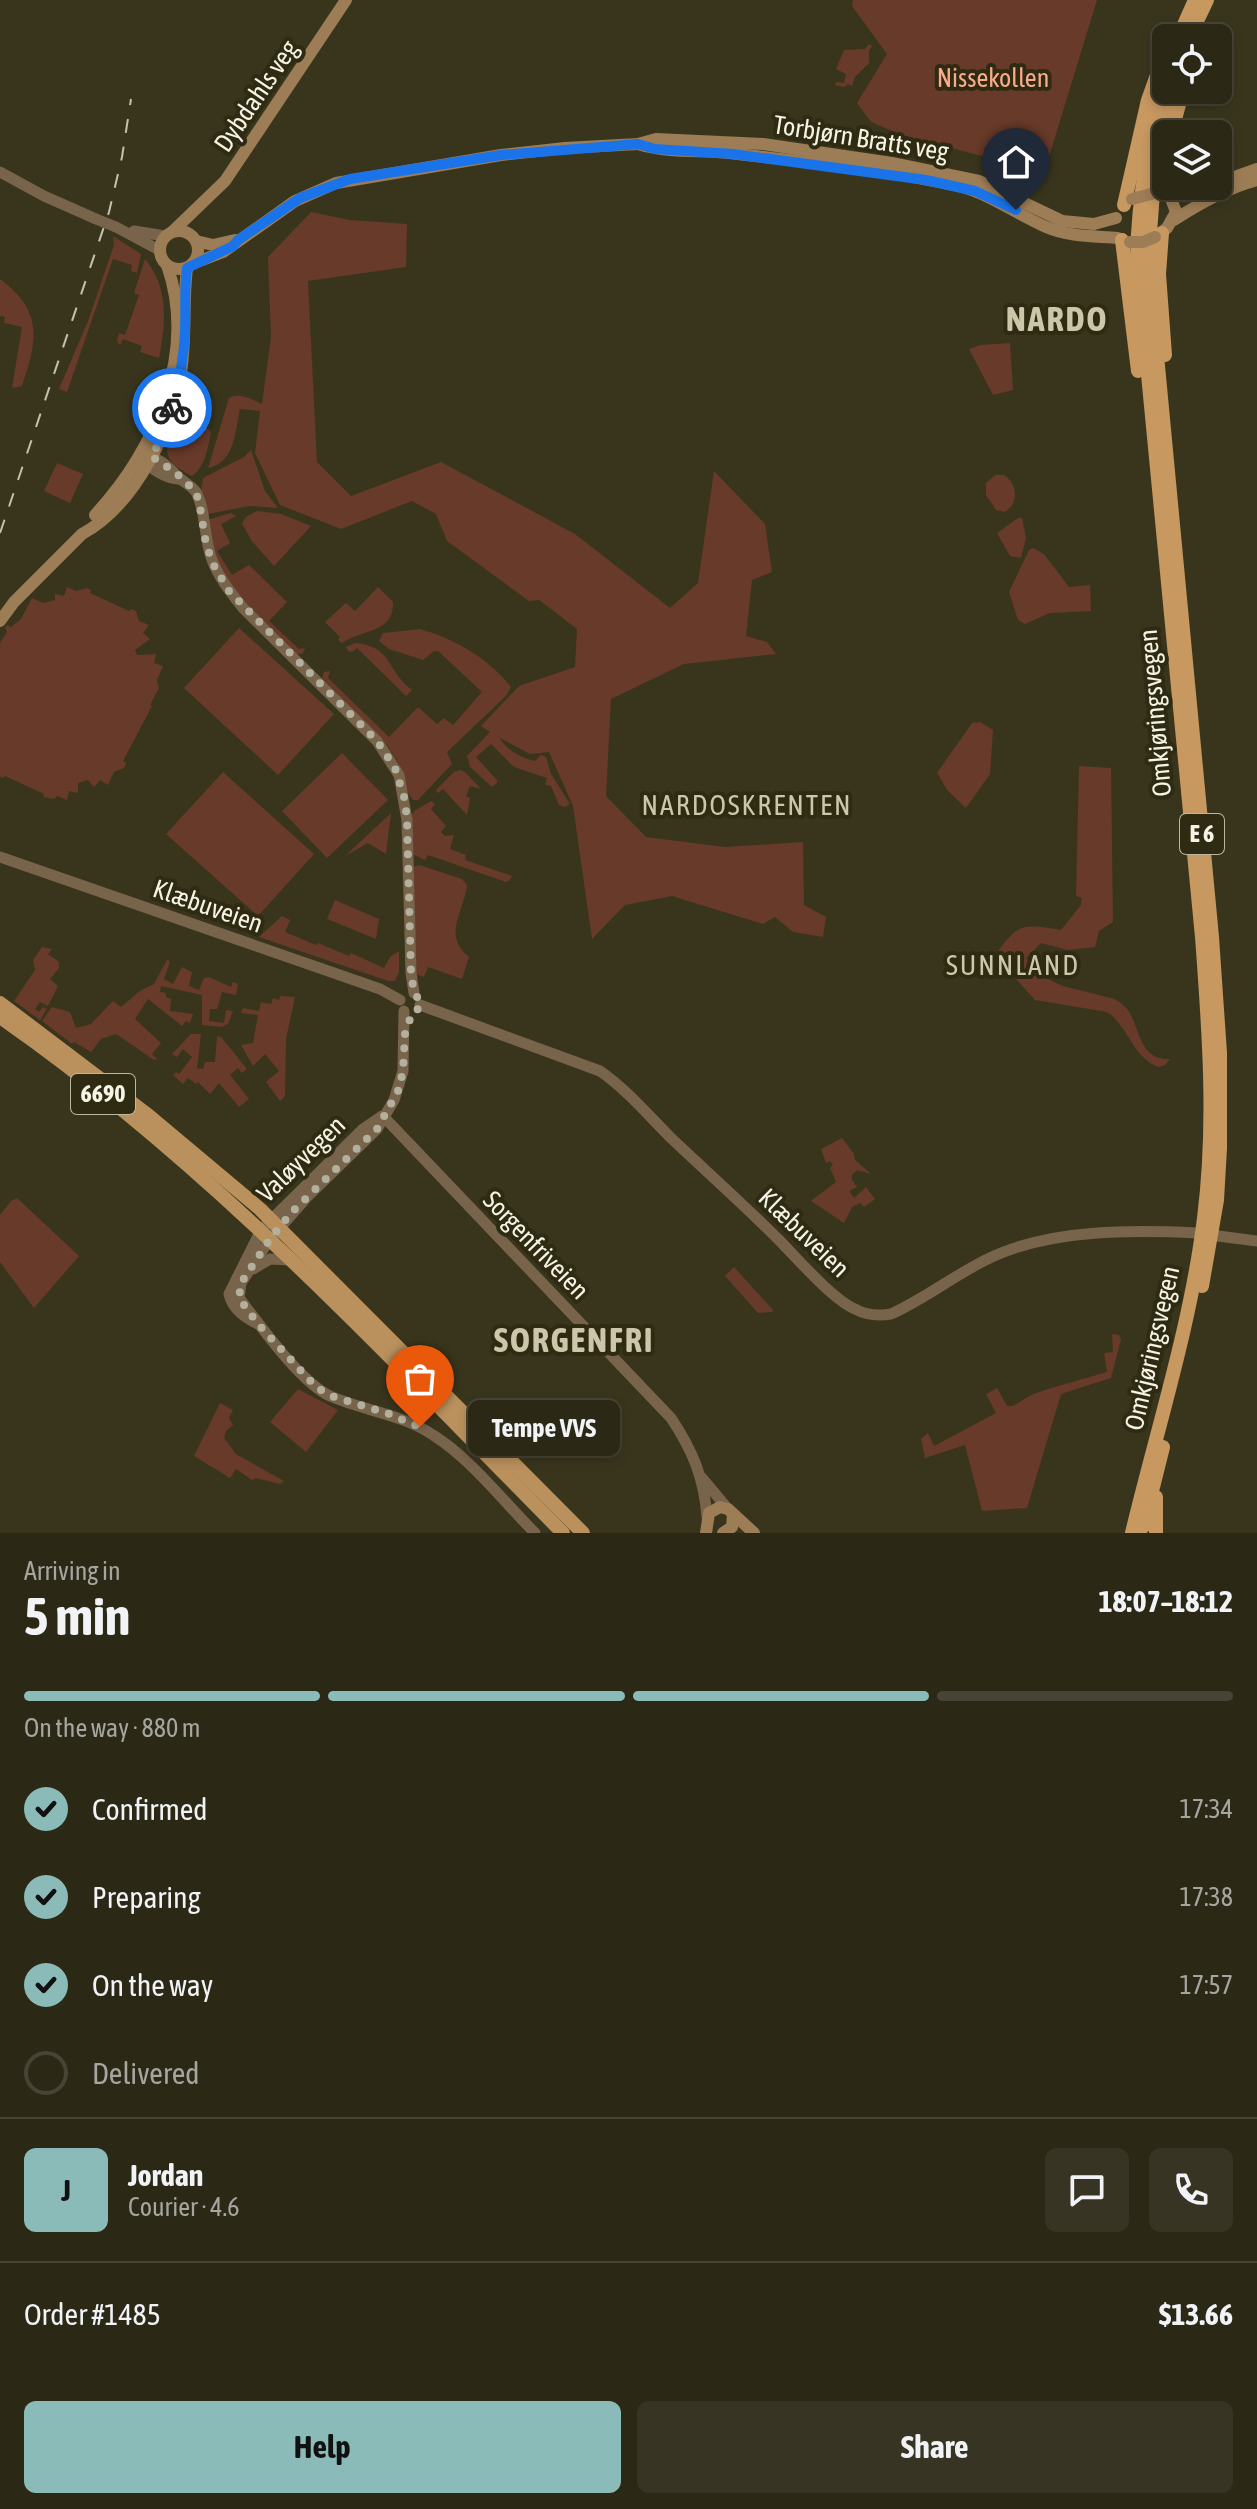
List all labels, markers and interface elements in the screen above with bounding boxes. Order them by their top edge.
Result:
map controls [1152,24,1232,200]
button: locate [1152,24,1232,104]
street label: Dybdahls veg [208,34,305,157]
park label: Nissekollen [937,63,1049,93]
street label: Torbjørn Bratts veg [771,109,951,167]
button: layers [1152,120,1232,200]
pin [982,128,1050,210]
icon: home [994,140,1038,184]
district label: NARDO [1006,299,1108,338]
courier [132,368,212,448]
icon: bike [150,386,194,430]
street label: Omkjøringsvegen [1133,628,1177,798]
district label: NARDOSKRENTEN [642,789,852,821]
road number: E 6 [1180,814,1224,854]
street label: Klæbuveien [149,873,267,939]
district label: SUNNLAND [946,949,1080,981]
road number: 6690 [71,1074,135,1114]
street label: Valøyvegen [251,1110,351,1208]
street label: Klæbuveien [753,1183,855,1283]
street label: Sorgenfriveien [477,1185,595,1305]
street label: Omkjøringsvegen [1119,1263,1185,1433]
district label: SORGENFRI [494,1320,654,1359]
pin [386,1345,454,1427]
icon: bag [398,1357,442,1401]
callout: Tempe VVS [468,1399,620,1455]
text: Tempe VVS [492,1413,596,1443]
text: Arriving in [24,1556,121,1586]
text: 18:07–18:12 [1098,1584,1233,1618]
text: 5 min [24,1586,130,1646]
text: On the way · 880 m [24,1713,201,1743]
icon: check [24,1787,68,1831]
text: Confirmed [92,1792,207,1826]
text: 17:34 [1179,1794,1233,1824]
icon: check [24,1875,68,1919]
text: Preparing [92,1880,201,1914]
text: 17:38 [1179,1882,1233,1912]
icon: check [24,1963,68,2007]
text: On the way [92,1968,213,2002]
text: 17:57 [1179,1970,1233,2000]
text: Delivered [92,2056,200,2090]
button: chat [1045,2148,1129,2232]
button: phone [1149,2148,1233,2232]
text: Jordan [128,2158,203,2192]
text: J [61,2173,71,2207]
text: Courier · 4.6 [128,2192,239,2222]
text: Order #1485 [24,2297,161,2331]
text: $13.66 [1159,2297,1233,2331]
button: Help [24,2401,621,2493]
button: Share [637,2401,1233,2493]

